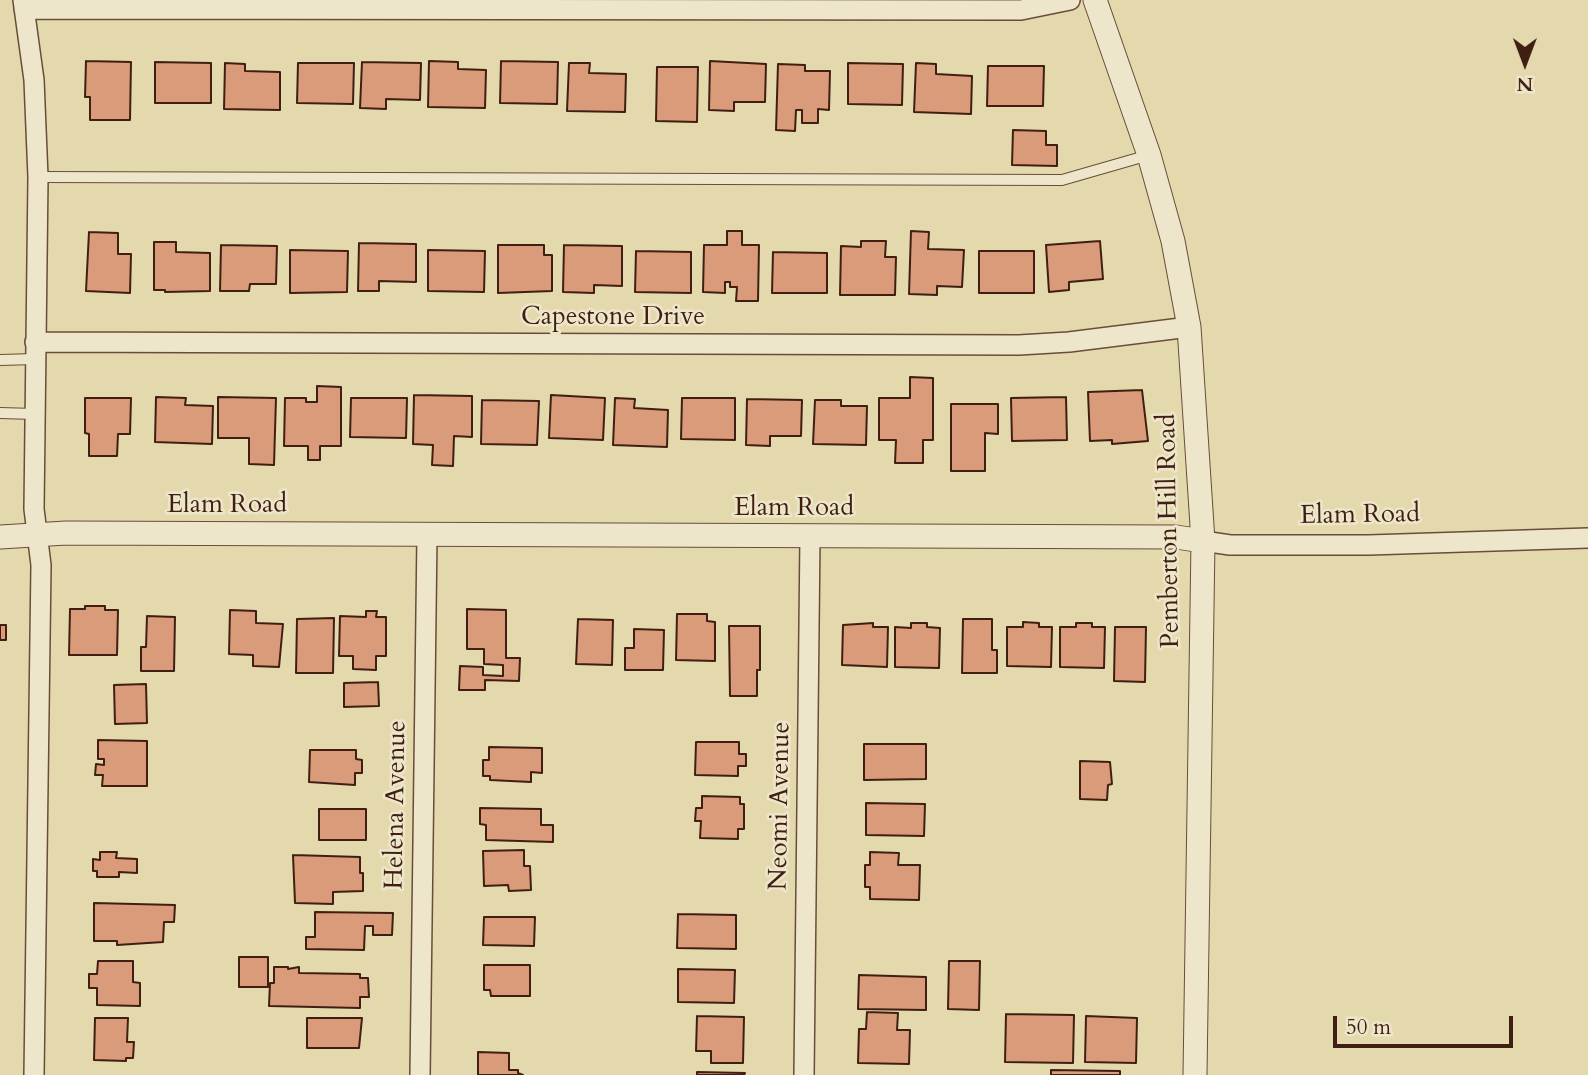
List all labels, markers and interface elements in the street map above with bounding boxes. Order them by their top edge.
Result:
north arrow [1490,28,1560,98]
text: N [1517,71,1533,97]
street label: Capestone Drive [521,302,705,334]
street label: Pemberton Hill Road [1152,413,1188,649]
street label: Elam Road [167,490,287,522]
street label: Elam Road [734,493,854,525]
street label: Elam Road [1300,499,1420,533]
street label: Helena Avenue [380,720,414,890]
street label: Neomi Avenue [764,721,798,891]
scale bar [1336,1002,1516,1046]
text: 50 m [1346,1013,1391,1042]

